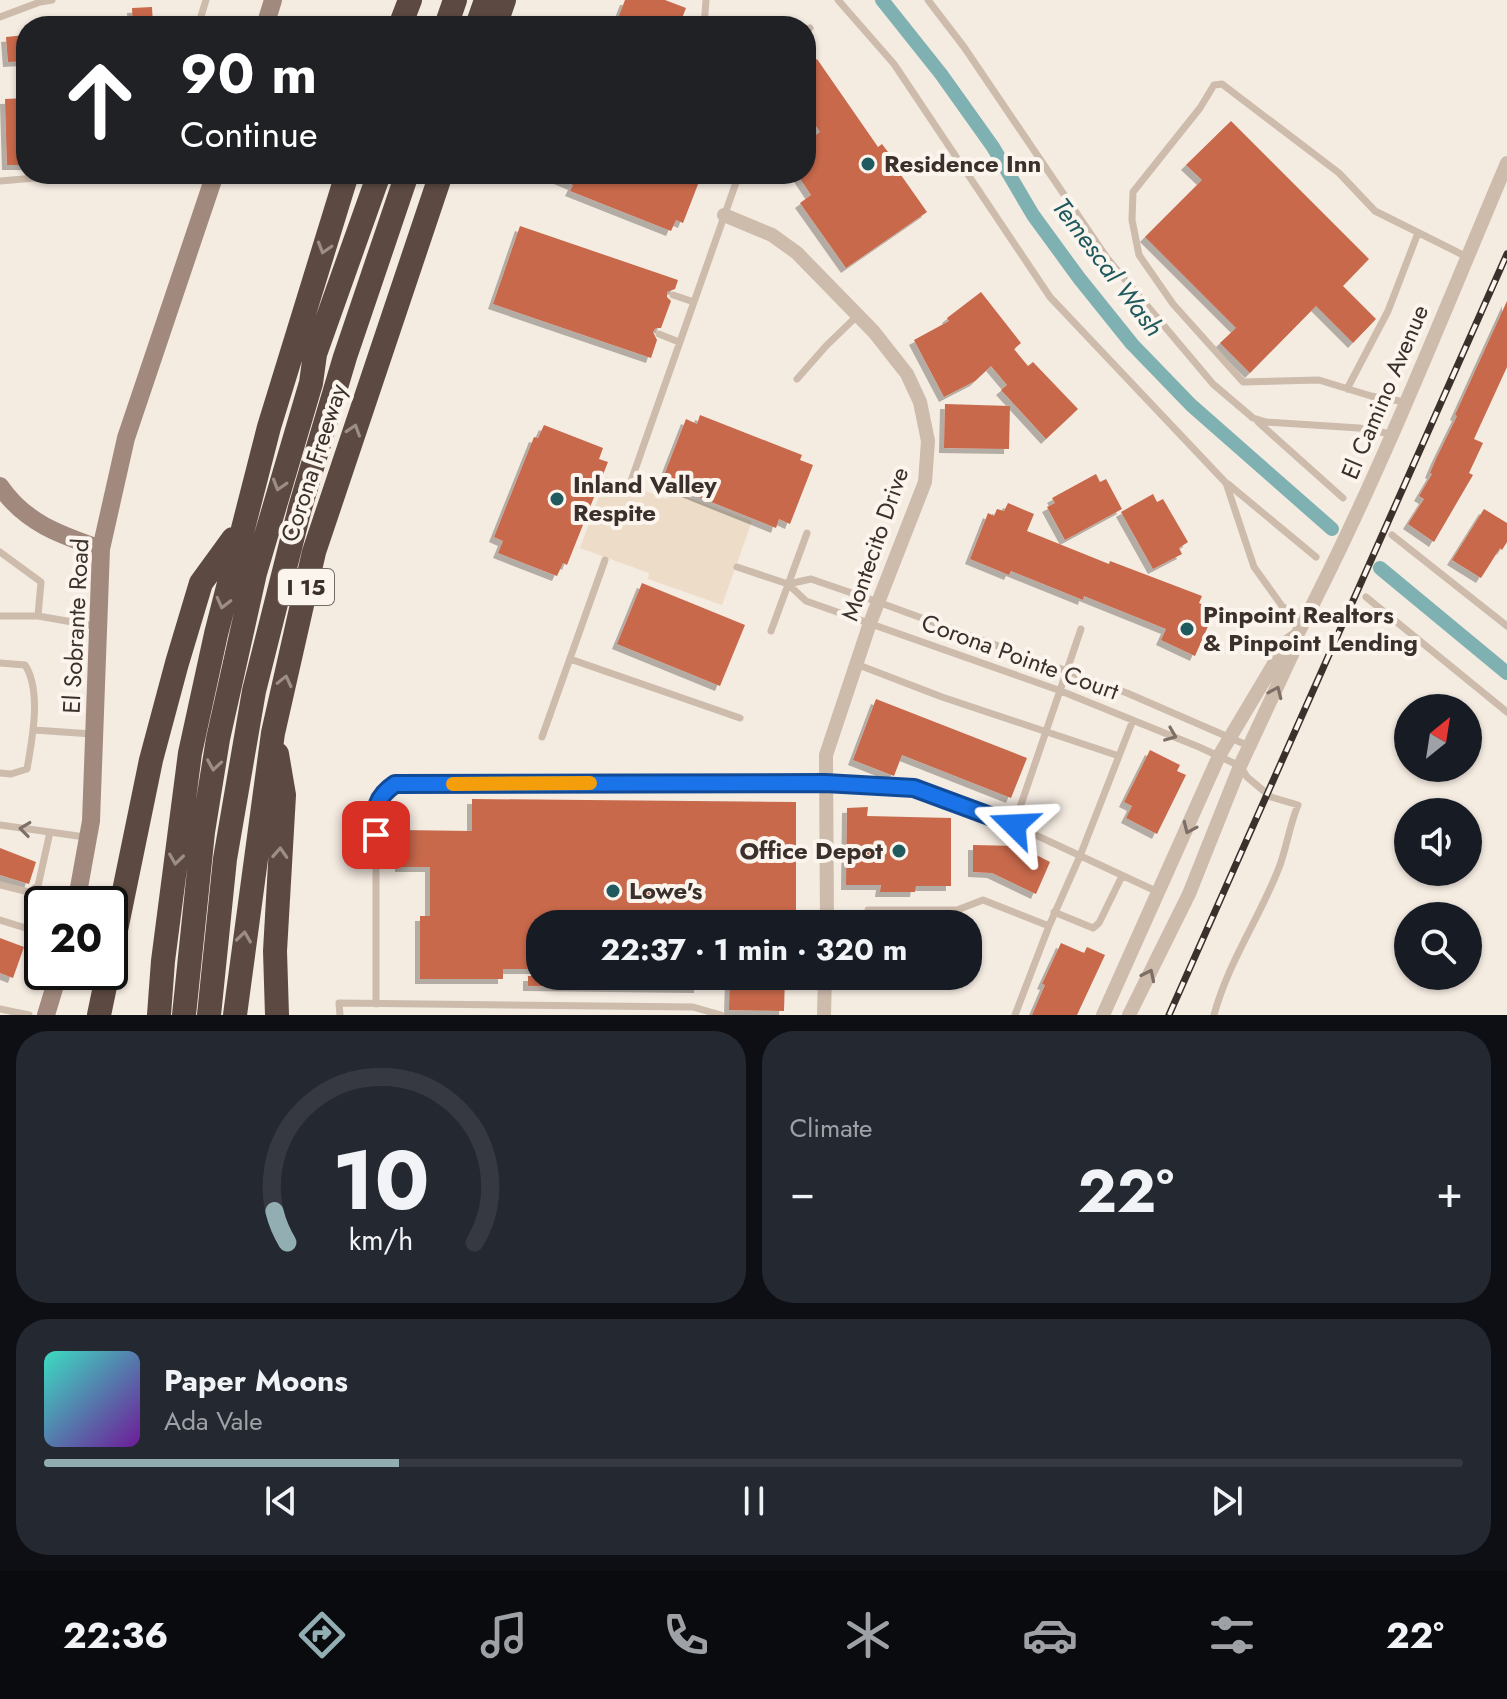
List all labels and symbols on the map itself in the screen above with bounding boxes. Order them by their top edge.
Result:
place label: Residence Inn [884,146,1041,181]
marker: Residence Inn [859,155,877,173]
water label: Temescal Wash [1043,190,1173,344]
one-way arrow [317,241,333,255]
street label: El Camino Avenue [1332,299,1437,484]
street label: Corona Freeway [272,379,356,546]
one-way arrow [344,424,360,438]
street label: Montecito Drive [832,462,917,625]
place label: Inland Valley Respite [573,467,717,530]
one-way arrow [272,477,288,491]
marker: Inland Valley Respite [548,490,566,508]
street label: El Sobrante Road [53,538,98,714]
road number: I 15 [278,569,334,605]
one-way arrow [216,596,233,610]
place label: Pinpoint Realtors & Pinpoint Lending [1203,597,1418,660]
street label: Corona Pointe Court [917,605,1124,709]
marker: Pinpoint Realtors & Pinpoint Lending [1178,620,1196,638]
one-way arrow [276,675,293,688]
one-way arrow [1266,685,1282,700]
north arrow [1394,694,1482,782]
one-way arrow [1163,726,1178,742]
one-way arrow [206,758,223,772]
position arrow [972,783,1056,867]
pin [342,801,410,869]
one-way arrow [18,820,31,837]
one-way arrow [1183,820,1199,834]
place label: Office Depot [739,833,883,868]
marker: Office Depot [890,842,908,860]
one-way arrow [271,846,288,859]
one-way arrow [168,853,185,866]
place label: Lowe's [629,873,702,908]
marker: Lowe's [604,882,622,900]
speed limit sign: 20 [24,886,128,990]
one-way arrow [235,931,252,944]
one-way arrow [1139,968,1155,983]

